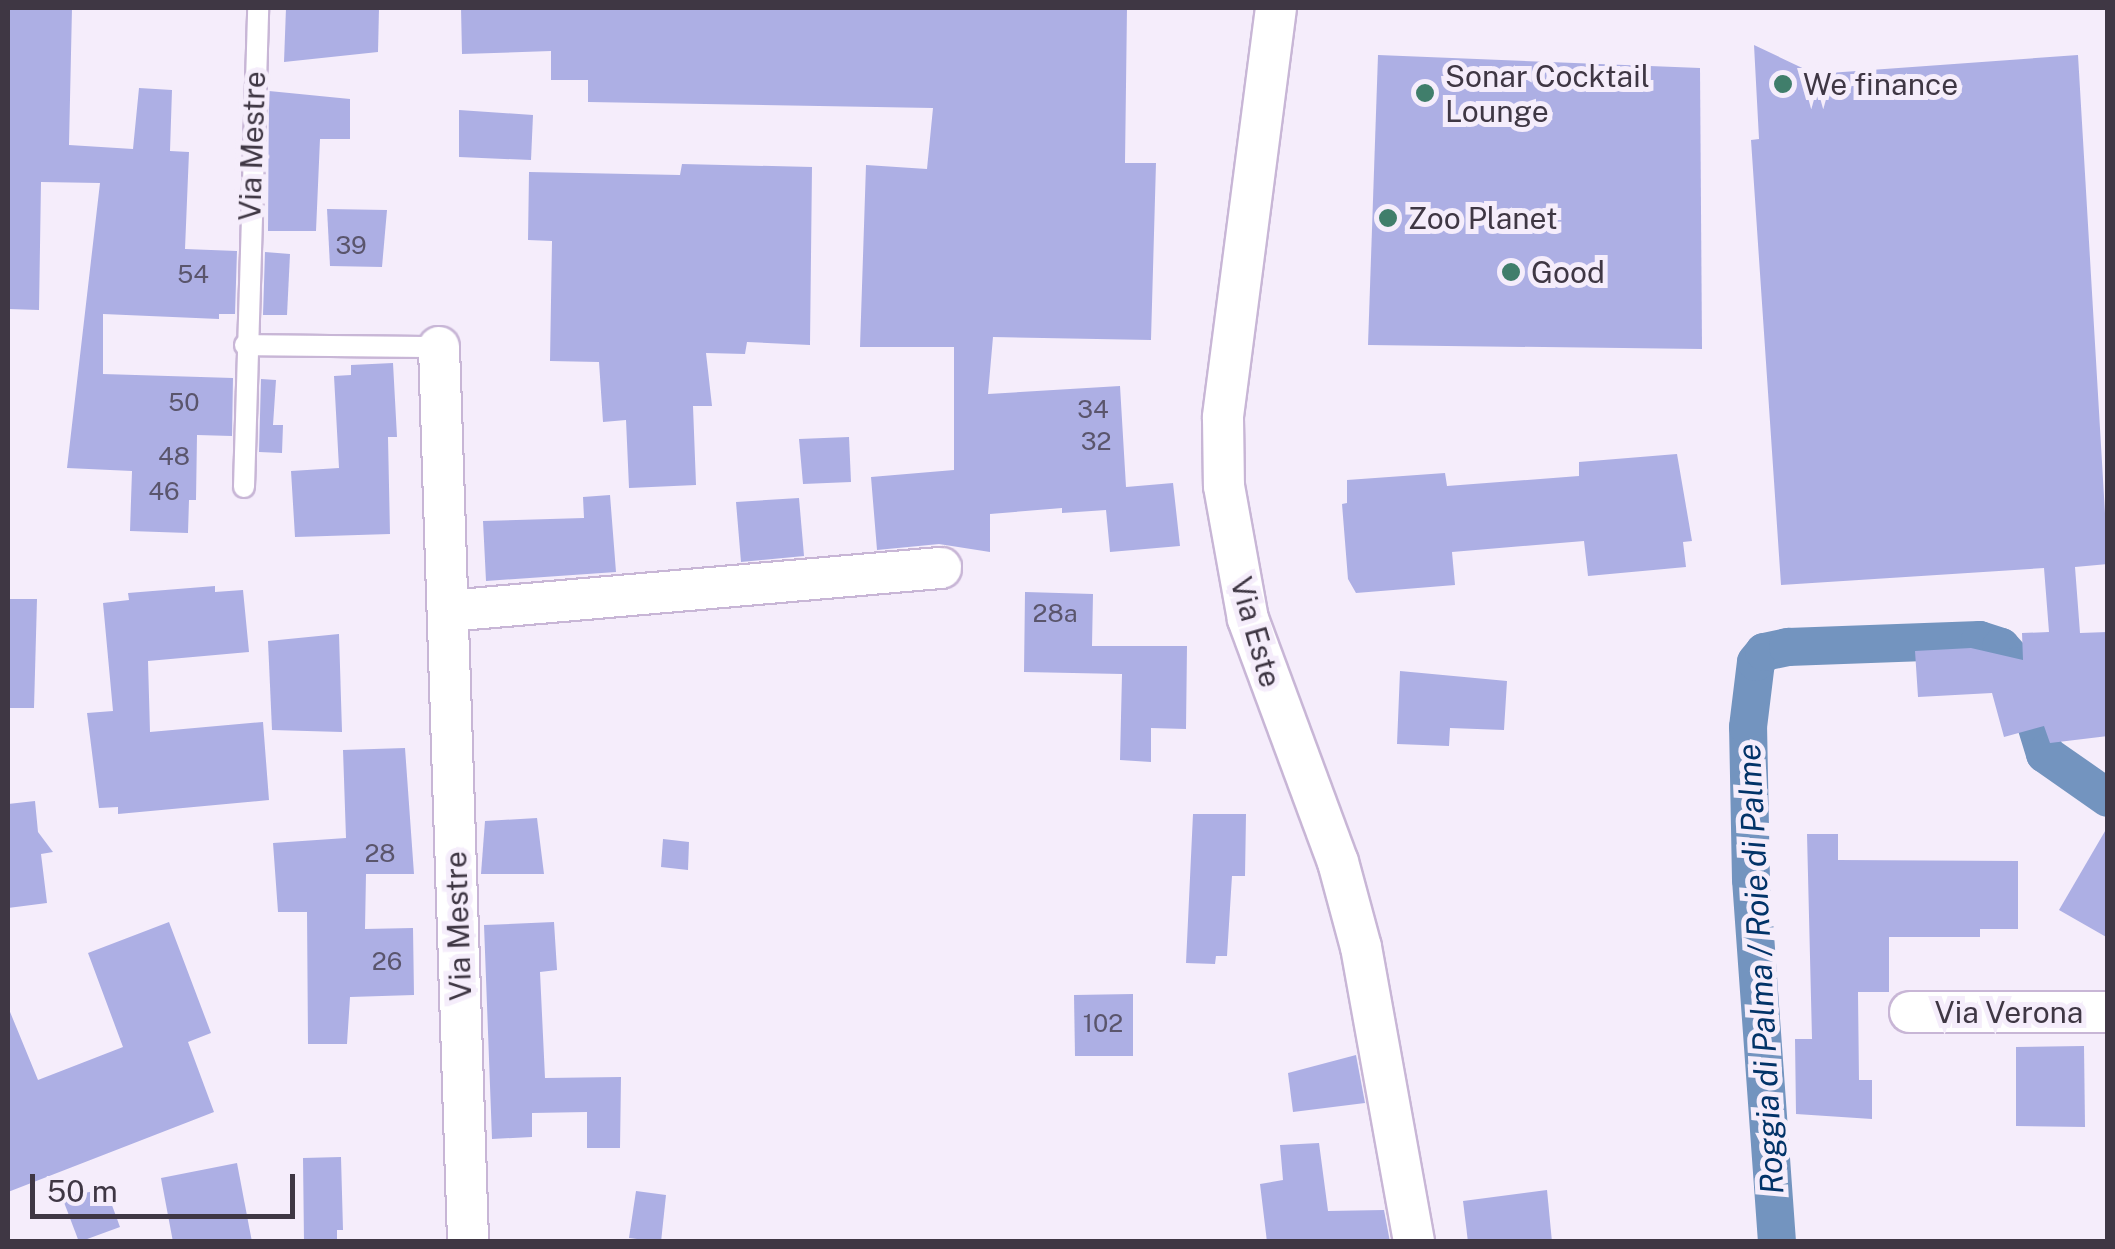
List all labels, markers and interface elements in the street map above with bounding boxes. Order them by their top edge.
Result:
place label: Sonar Cocktail Lounge [1445,58,1650,128]
place label: We finance [1803,66,1958,102]
street label: Via Mestre [231,71,273,221]
marker: We finance [1772,73,1794,95]
marker: Sonar Cocktail Lounge [1414,82,1436,104]
place label: Zoo Planet [1408,200,1558,236]
marker: Zoo Planet [1377,207,1399,229]
house number: 39 [335,230,367,260]
place label: Good [1531,254,1605,290]
house number: 54 [177,259,209,289]
marker: Good [1500,261,1522,283]
house number: 50 [168,387,200,417]
house number: 34 [1077,394,1109,424]
house number: 32 [1081,426,1111,456]
house number: 48 [158,441,190,471]
house number: 46 [148,476,180,506]
street label: Via Este [1223,573,1289,691]
house number: 28a [1033,598,1077,628]
water label: Roggia di Palma / Roie di Palme [1730,742,1792,1196]
house number: 28 [364,838,396,868]
street label: Via Mestre [437,851,479,1001]
house number: 26 [372,946,402,976]
street label: Via Verona [1934,994,2084,1030]
house number: 102 [1083,1008,1123,1038]
scale bar [35,1154,300,1216]
text: 50 m [47,1173,118,1209]

